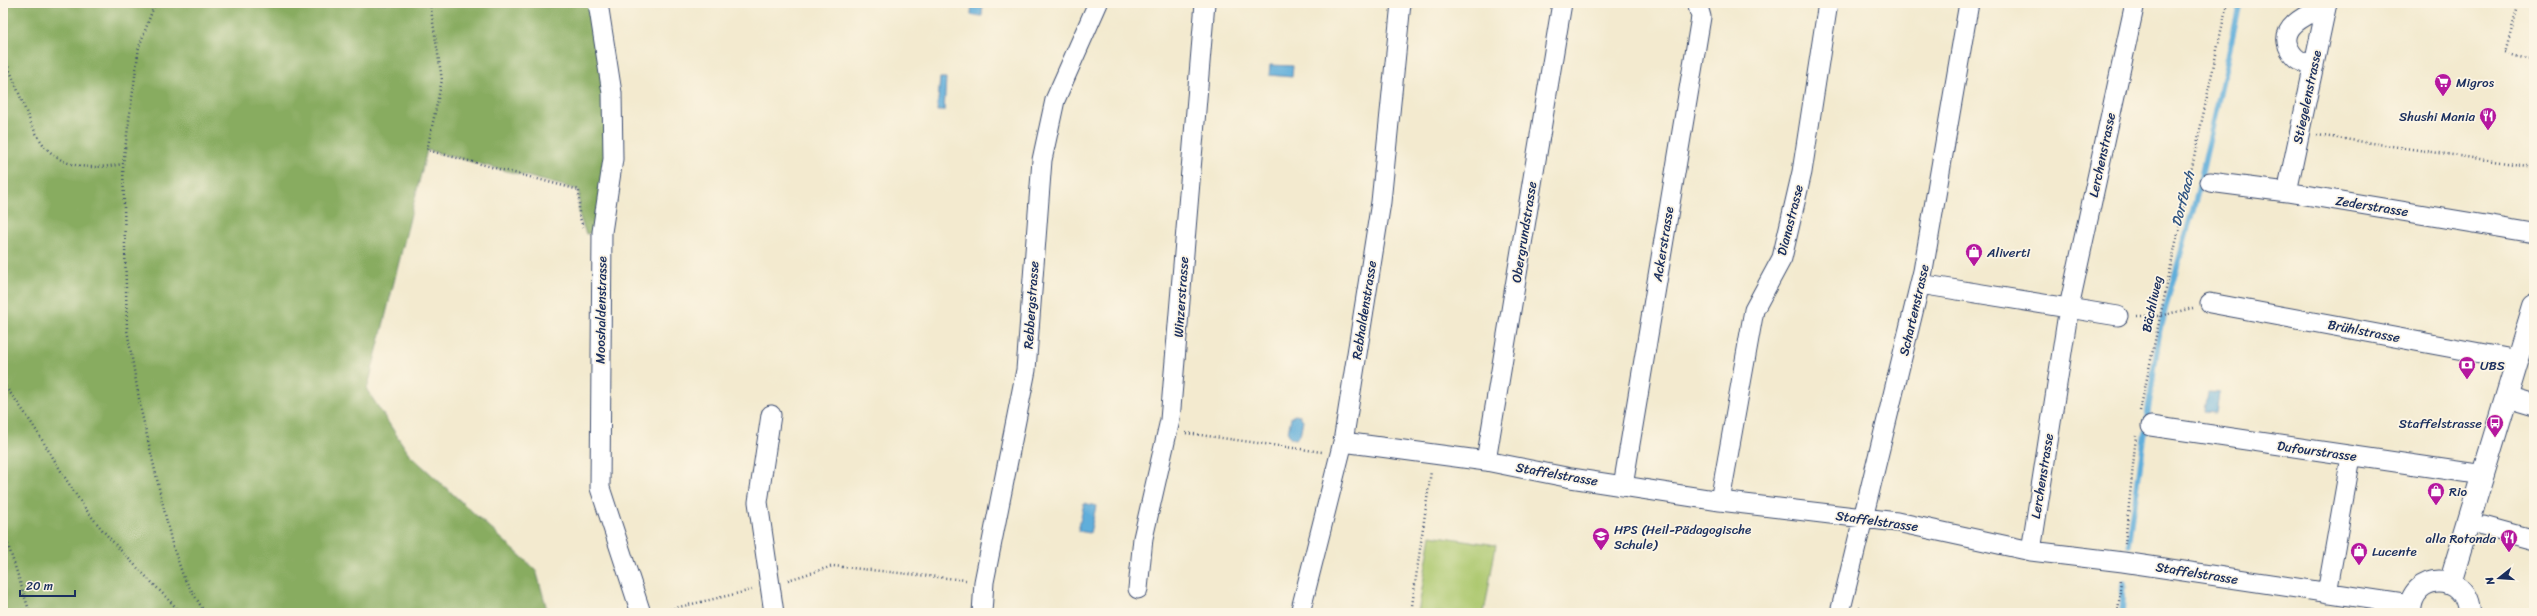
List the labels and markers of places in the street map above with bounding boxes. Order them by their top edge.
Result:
place label: Migros [2456,71,2495,94]
supermarket icon: Migros [2433,72,2453,97]
place label: Shushi Mania [2399,105,2475,128]
restaurant icon: Shushi Mania [2478,106,2498,131]
place label: Aliverti [1986,241,2031,264]
shop icon: Aliverti [1964,242,1984,267]
place label: UBS [2480,354,2505,377]
bank icon: UBS [2457,355,2477,380]
place label: Staffelstrasse [2399,412,2482,435]
bus stop icon: Staffelstrasse [2485,413,2505,438]
place label: Rio [2449,480,2467,503]
shop icon: Rio [2426,481,2446,506]
place label: HPS (Heil-Pädagogische Schule) [1614,518,1751,556]
school or university icon: HPS (Heil-Pädagogische Schule) [1591,526,1611,551]
place label: alla Rotonda [2426,527,2496,550]
restaurant icon: alla Rotonda [2499,528,2519,553]
place label: Lucente [2372,540,2417,563]
shop icon: Lucente [2349,541,2369,566]

